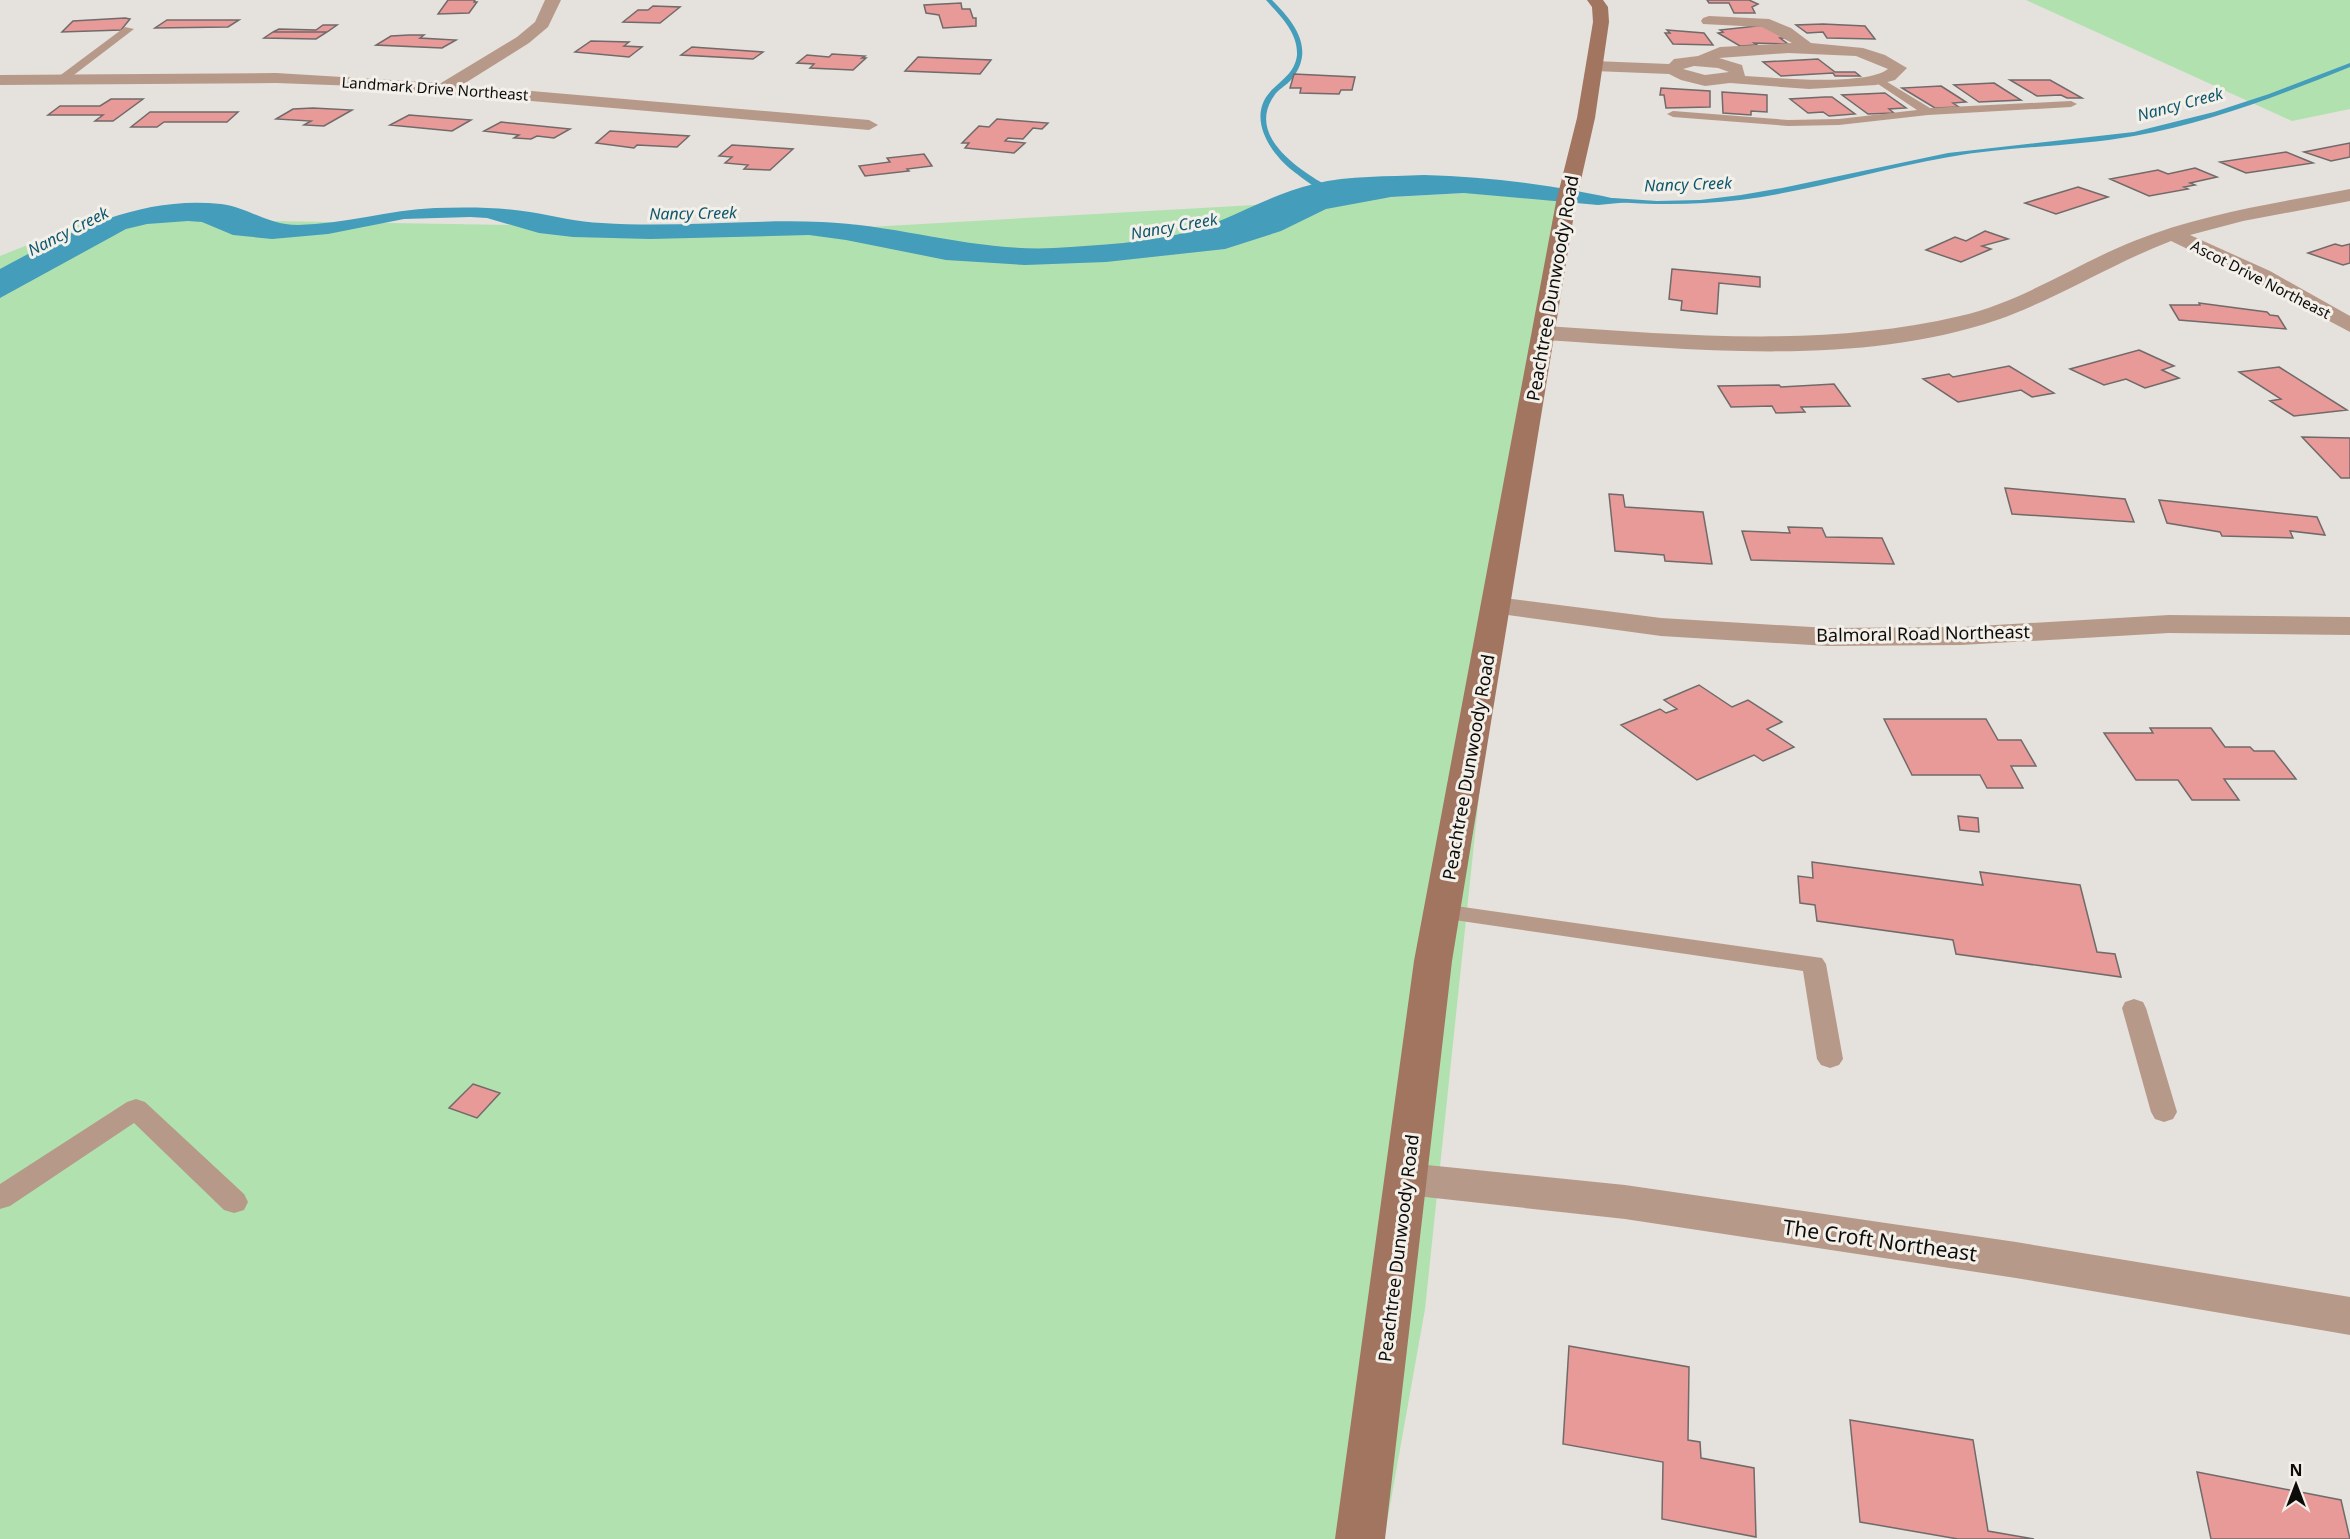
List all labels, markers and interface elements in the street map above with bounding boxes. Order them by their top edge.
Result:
street label: Landmark Drive Northeast [341,71,530,105]
water label: Nancy Creek [2135,82,2226,126]
water label: Nancy Creek [1644,171,1733,197]
street label: Peachtree Dunwoody Road [1520,173,1584,403]
water label: Nancy Creek [24,201,113,261]
water label: Nancy Creek [649,201,738,225]
water label: Nancy Creek [1129,207,1220,244]
street label: Ascot Drive Northeast [2188,235,2335,323]
street label: Balmoral Road Northeast [1816,619,2030,647]
street label: Peachtree Dunwoody Road [1436,652,1500,882]
street label: Peachtree Dunwoody Road [1372,1133,1424,1363]
street label: The Croft Northeast [1781,1213,1979,1268]
north arrow [2266,1455,2326,1515]
text: N [2289,1459,2303,1481]

